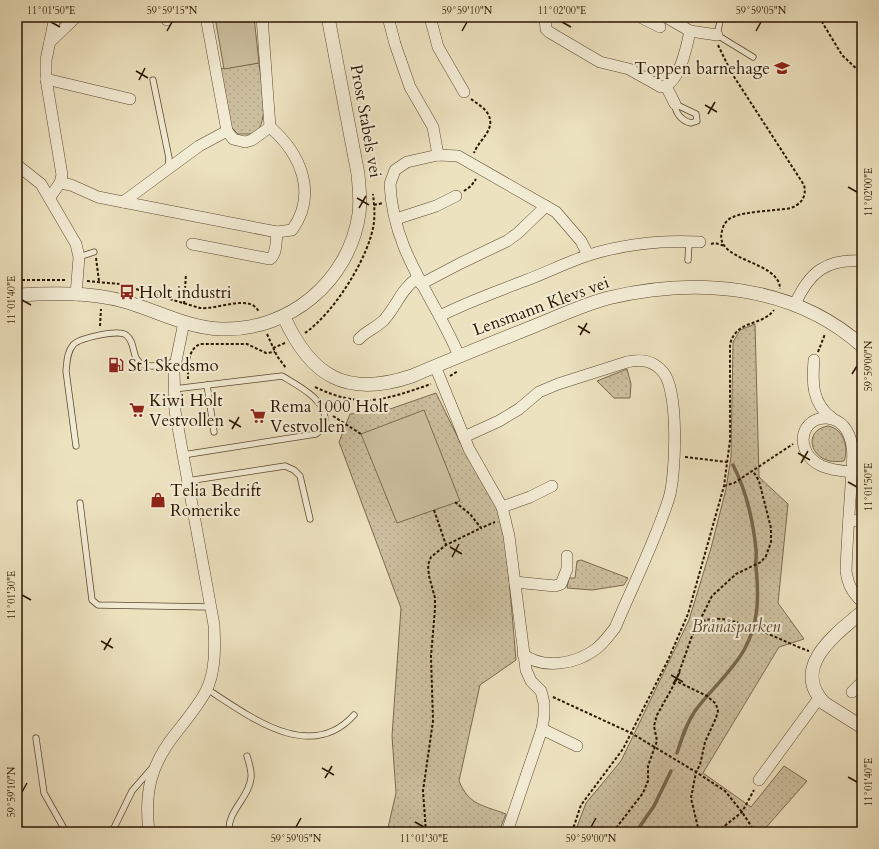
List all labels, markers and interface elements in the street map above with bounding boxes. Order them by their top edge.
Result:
text: 11°01'50"E [27,4,75,18]
text: 59°59'15"N [147,4,198,18]
text: 59°59'10"N [442,4,493,18]
text: 11°02'00"E [538,4,586,18]
text: 59°59'05"N [736,4,787,18]
place label: Toppen barnehage [634,57,770,80]
school or university icon: Toppen barnehage [773,59,791,77]
street label: Prost Stabels vei [345,62,387,180]
text: 11°02'00"E [862,168,876,216]
street label: Lensmann Klevs vei [470,271,613,341]
text: 11°01'40"E [5,276,19,324]
place label: Holt industri [139,281,232,304]
bus stop icon: Holt industri [118,283,136,301]
text: 59°59'00"N [862,340,876,391]
place label: St1 Skedsmo [128,354,219,377]
fuel station icon: St1 Skedsmo [107,356,125,374]
place label: Kiwi Holt Vestvollen [149,389,224,432]
place label: Rema 1000 Holt Vestvollen [270,395,389,438]
supermarket icon: Kiwi Holt Vestvollen [128,401,146,419]
supermarket icon: Rema 1000 Holt Vestvollen [249,407,267,425]
text: 11°01'50"E [862,463,876,511]
place label: Telia Bedrift Romerike [170,479,262,522]
shop icon: Telia Bedrift Romerike [149,491,167,509]
text: 11°01'30"E [5,571,19,619]
park label: Brånåsparken [692,615,781,638]
text: 11°01'40"E [862,758,876,806]
text: 59°59'10"N [5,766,19,817]
text: 59°59'05"N [271,832,322,846]
text: 11°01'30"E [400,832,448,846]
text: 59°59'00"N [566,832,617,846]

